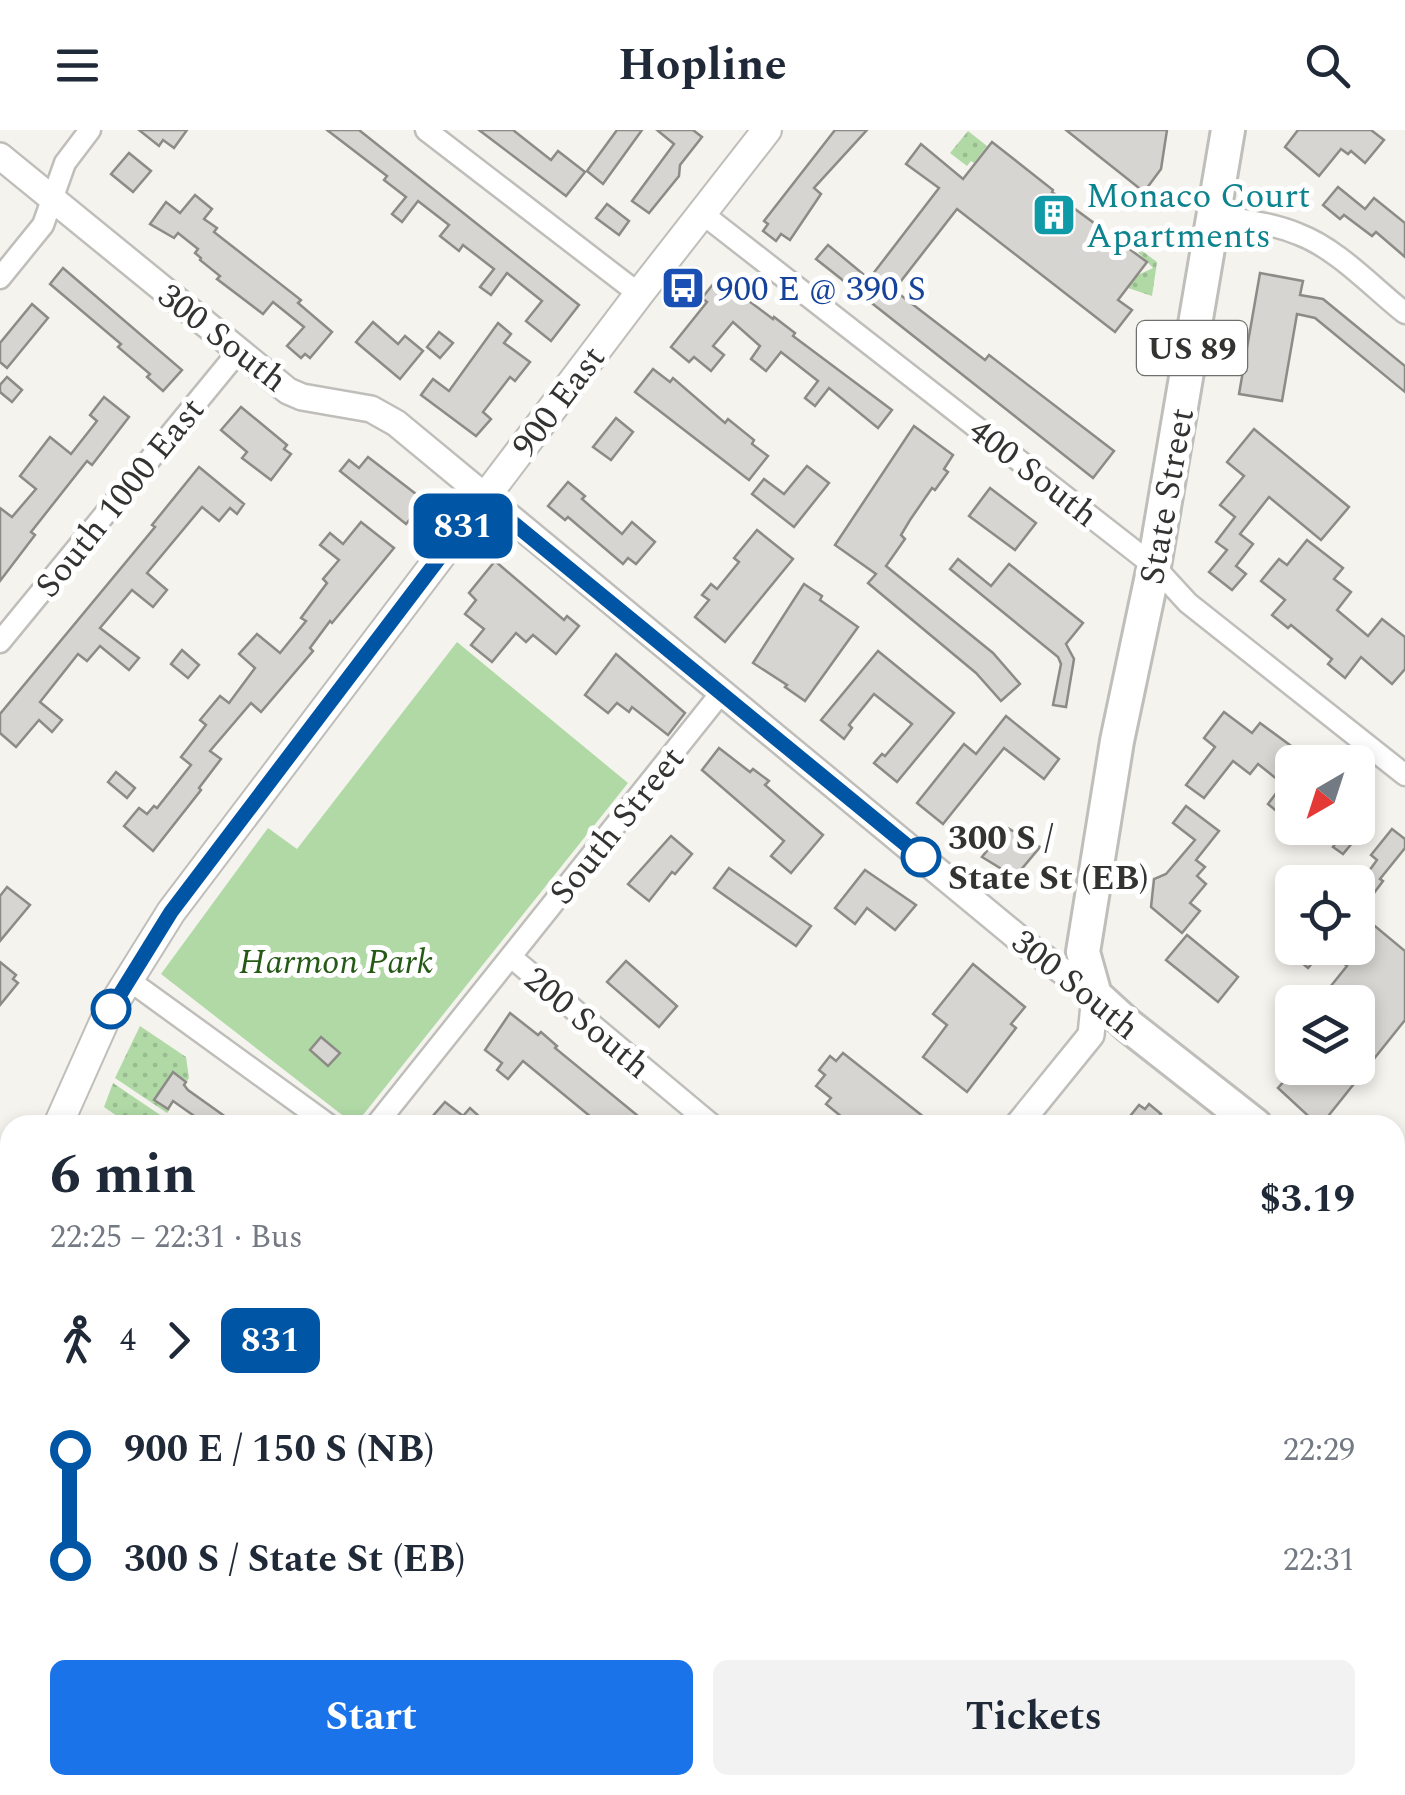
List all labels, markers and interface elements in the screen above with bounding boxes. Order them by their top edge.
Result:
text: Hopline [618,31,787,100]
icon: menu [50,38,105,93]
icon: search [1300,38,1355,93]
place label: Monaco Court Apartments [1086,170,1310,263]
building icon: Monaco Court Apartments [1031,192,1077,238]
place label: 900 E @ 390 S [716,263,926,316]
bus stop icon: 900 E @ 390 S [660,265,706,311]
street label: 300 South [146,271,298,406]
road number: US 89 [1137,321,1247,375]
street label: 900 East [499,335,619,469]
street label: South 1000 East [22,386,218,610]
street label: State Street [1126,404,1209,589]
street label: 400 South [957,406,1109,541]
line badge: 831 [406,494,520,558]
text: 831 [434,500,492,553]
street label: South Street [536,735,698,917]
north arrow [1275,745,1375,845]
map controls [1275,745,1375,1085]
place label: 300 S / State St (EB) [948,812,1148,905]
marker: 300 S / State St (EB) [902,838,940,876]
button: locate [1275,865,1375,965]
street label: 300 South [999,917,1151,1054]
park label: Harmon Park [239,936,433,989]
street label: 200 South [512,954,662,1092]
button: layers [1275,985,1375,1085]
unlabelled marker [92,990,130,1028]
text: 6 min [50,1134,196,1217]
text: $3.19 [1260,1171,1355,1229]
text: 22:25 – 22:31 · Bus [50,1213,303,1262]
icon: walk [50,1313,105,1368]
icon: forward [151,1313,206,1368]
text: 831 [241,1314,300,1367]
text: 4 [120,1316,136,1365]
text: 900 E / 150 S (NB) [124,1421,434,1479]
text: 22:29 [1283,1426,1355,1475]
text: 300 S / State St (EB) [124,1531,465,1589]
text: 22:31 [1283,1536,1355,1585]
button: Start [50,1660,693,1775]
button: Tickets [713,1660,1355,1775]

